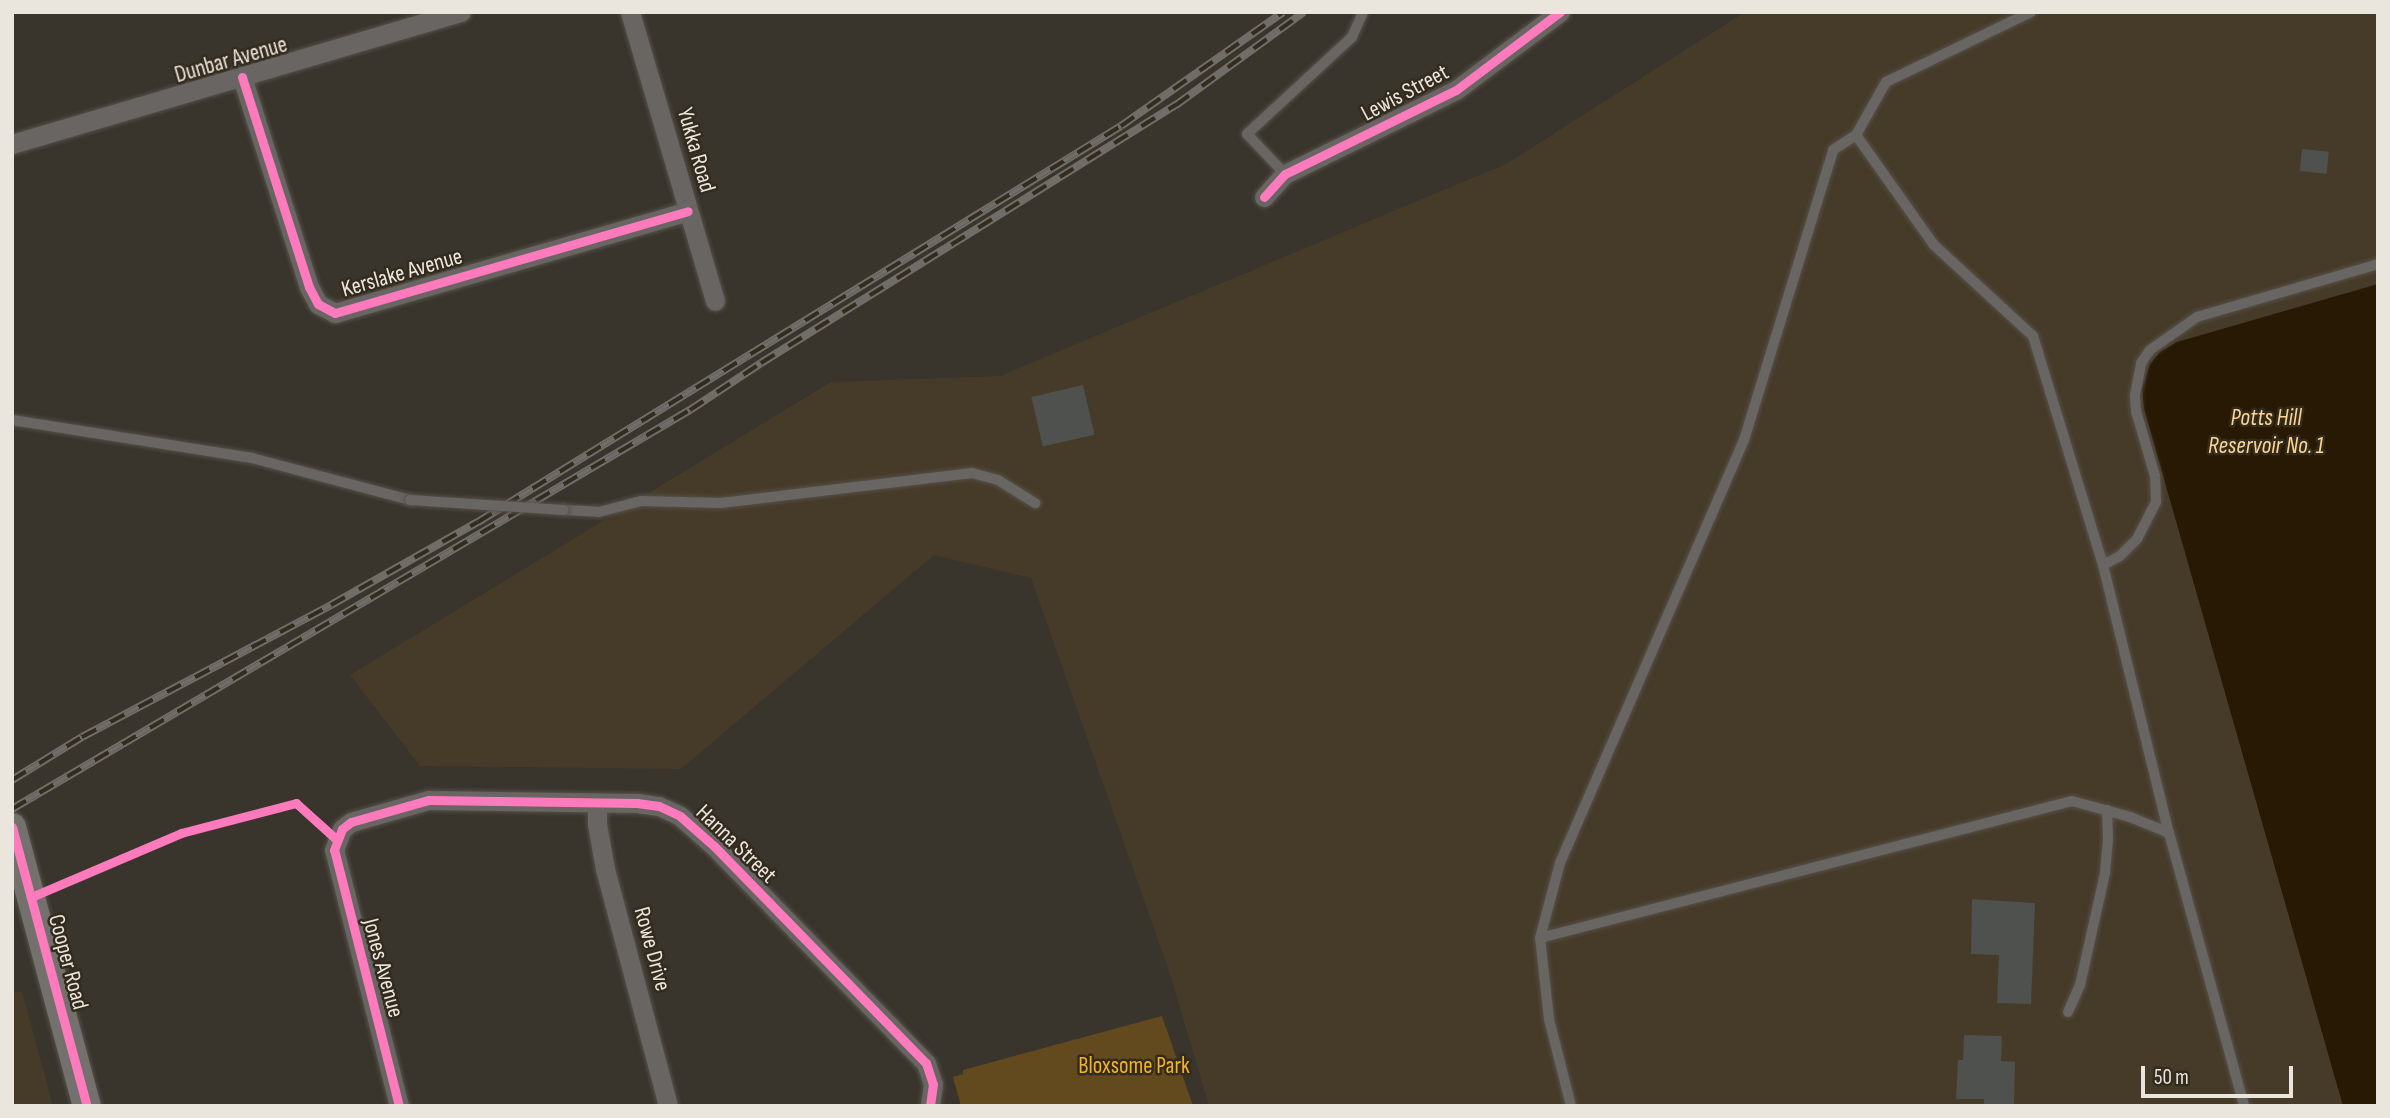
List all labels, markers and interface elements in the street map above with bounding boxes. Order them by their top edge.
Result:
street label: Dunbar Avenue [172,31,290,89]
street label: Lewis Street [1357,59,1453,127]
street label: Yukka Road [671,105,721,195]
street label: Kerslake Avenue [338,243,466,303]
water label: Potts Hill Reservoir No. 1 [2208,404,2324,460]
street label: Hanna Street [690,799,782,889]
street label: Rowe Drive [628,904,676,994]
street label: Cooper Road [42,911,94,1013]
street label: Jones Avenue [357,915,409,1021]
park label: Bloxsome Park [1078,1052,1190,1080]
scale bar [2145,1052,2297,1096]
text: 50 m [2154,1065,2189,1090]

